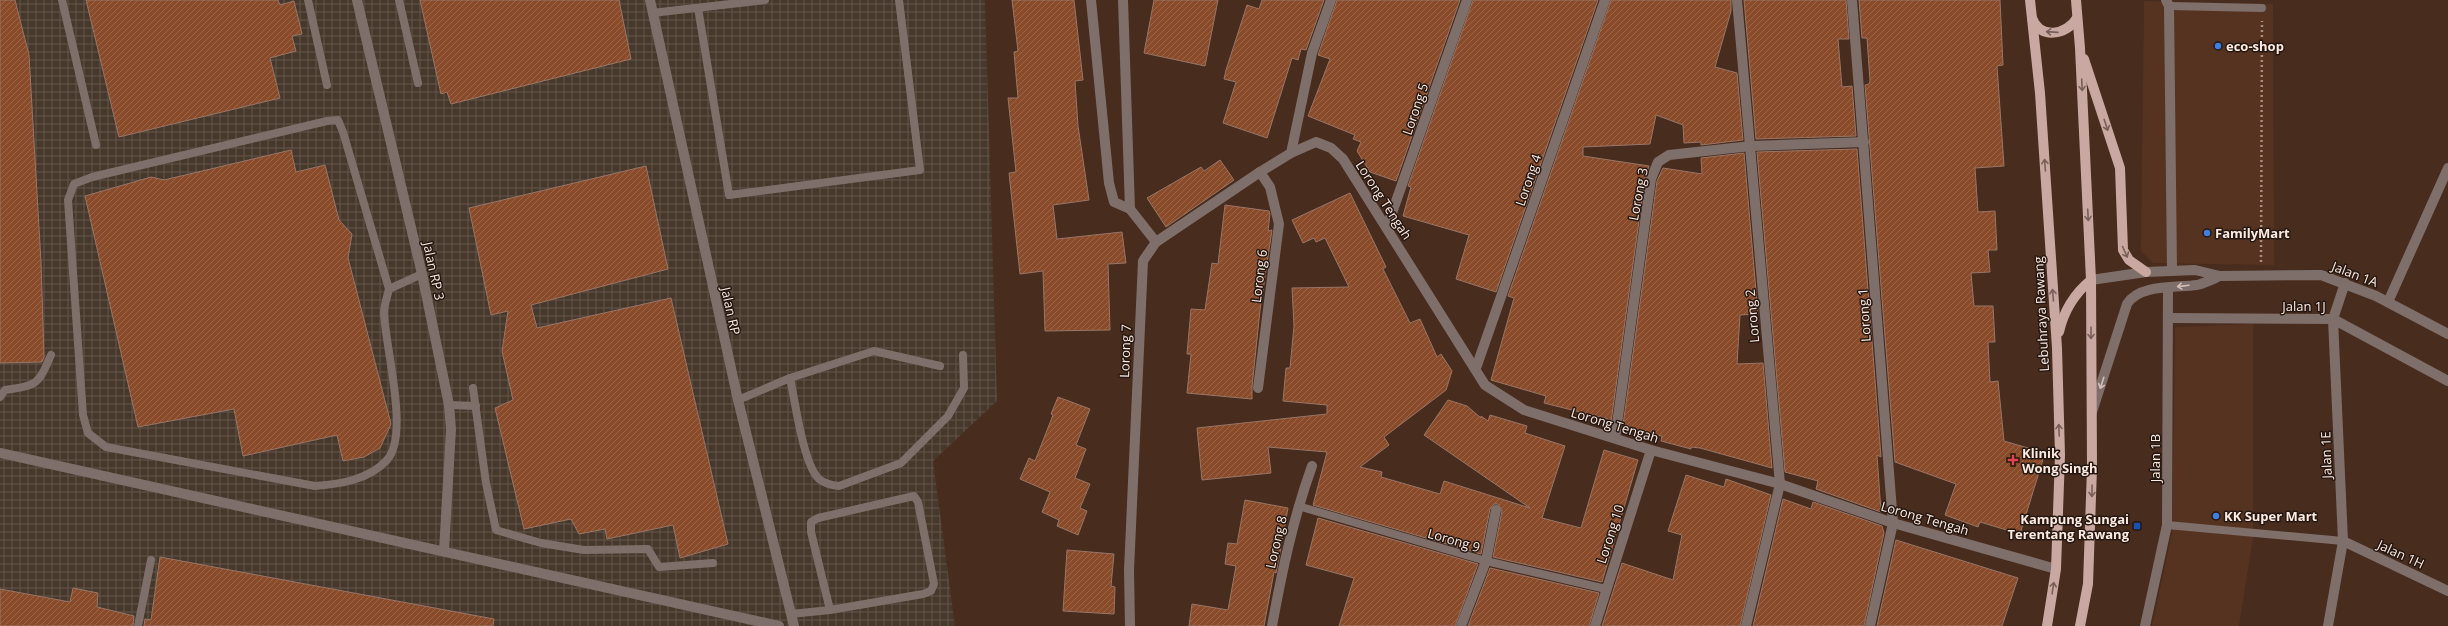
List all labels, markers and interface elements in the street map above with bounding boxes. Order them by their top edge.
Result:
one-way arrow [2046,29,2059,36]
place label: eco-shop [2226,37,2284,55]
marker: eco-shop [2213,41,2223,51]
one-way arrow [2078,78,2086,91]
street label: Lorong 5 [1398,81,1432,137]
one-way arrow [2103,118,2110,131]
street label: Lorong 4 [1511,151,1545,208]
street label: Lorong Tengah [1352,157,1416,243]
one-way arrow [2041,159,2048,172]
street label: Lorong 3 [1624,166,1652,222]
one-way arrow [2084,208,2091,221]
place label: FamilyMart [2215,224,2290,242]
marker: FamilyMart [2202,228,2212,238]
street label: Jalan RP 3 [419,238,449,302]
one-way arrow [2122,245,2130,257]
street label: Lorong 6 [1247,248,1271,304]
street label: Lebuhraya Rawang [2029,256,2053,372]
street label: Jalan 1A [2327,256,2381,291]
one-way arrow [2177,282,2190,290]
street label: Jalan RP [717,283,745,337]
street label: Lorong 1 [1853,288,1875,342]
street label: Lorong 2 [1741,289,1763,343]
one-way arrow [2050,289,2057,302]
street label: Jalan 1J [2280,297,2326,315]
street label: Lorong 7 [1115,324,1135,378]
one-way arrow [2087,326,2095,339]
one-way arrow [2098,376,2105,389]
street label: Lorong Tengah [1569,403,1661,447]
one-way arrow [2055,424,2063,437]
street label: Jalan 1E [2316,431,2336,481]
street label: Jalan 1B [2146,434,2164,484]
place label: Klinik Wong Singh [2022,444,2097,477]
marker: Klinik Wong Singh [2007,454,2019,466]
one-way arrow [2088,484,2096,497]
street label: Lorong Tengah [1879,497,1971,539]
street label: Lorong 10 [1592,502,1628,566]
place label: KK Super Mart [2224,507,2318,525]
place label: Kampung Sungai Terentang Rawang [2008,510,2130,543]
marker: KK Super Mart [2211,511,2221,521]
street label: Lorong 8 [1261,514,1291,570]
marker: Kampung Sungai Terentang Rawang [2132,521,2142,531]
street label: Lorong 9 [1426,524,1482,556]
street label: Jalan 1H [2373,535,2427,573]
one-way arrow [2050,582,2058,595]

